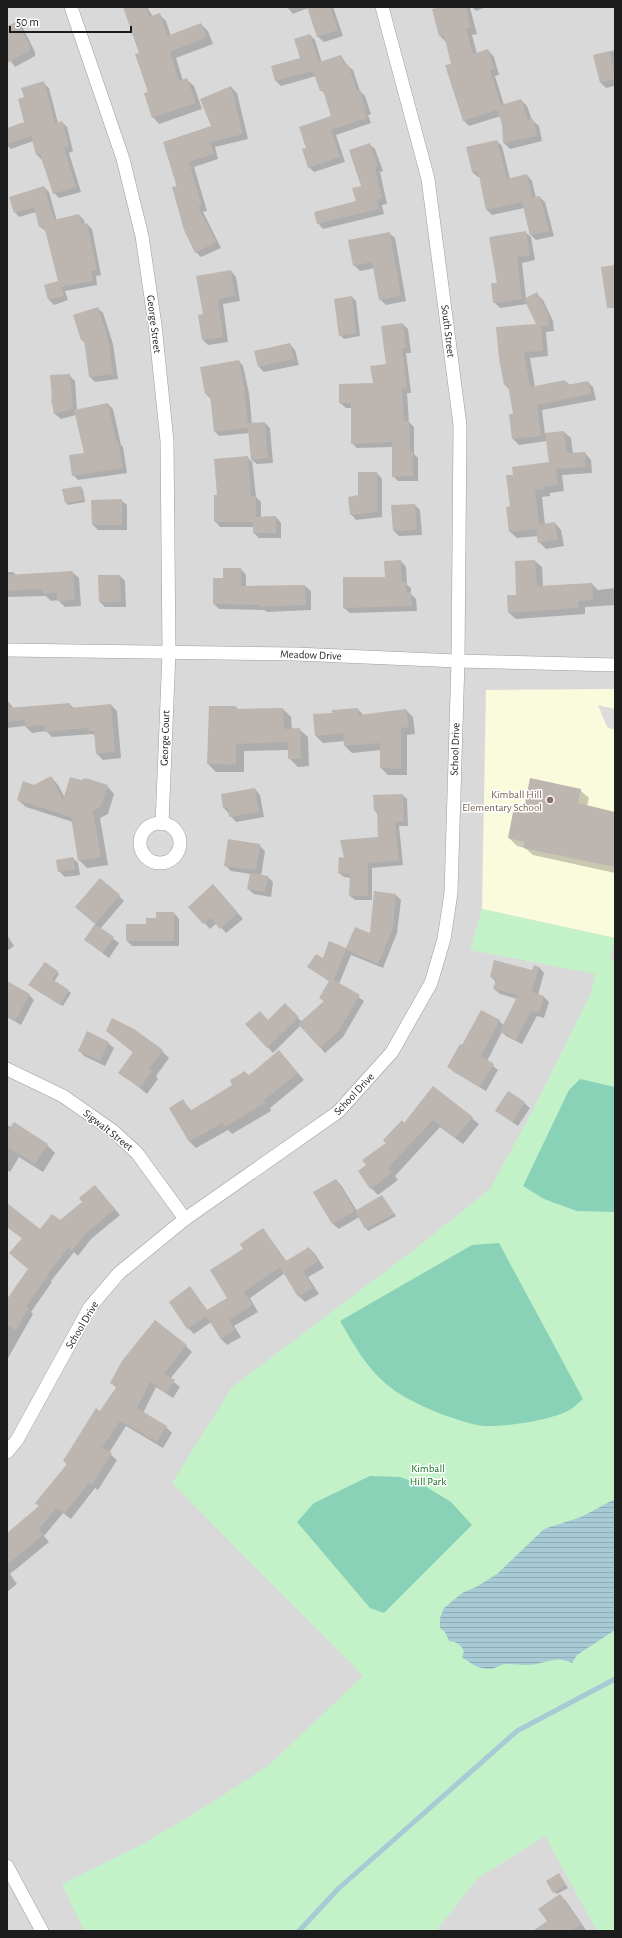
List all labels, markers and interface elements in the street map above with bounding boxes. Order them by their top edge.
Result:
scale bar [10,8,131,34]
text: 50 m [16,16,39,28]
street label: George Street [145,294,163,354]
street label: South Street [439,304,457,358]
street label: Meadow Drive [280,648,342,662]
street label: George Court [159,709,171,766]
street label: School Drive [449,722,461,776]
place label: Kimball Hill Elementary School [462,789,542,813]
marker: Kimball Hill Elementary School [545,795,555,805]
street label: School Drive [332,1071,376,1117]
street label: Sigwalt Street [81,1107,135,1153]
street label: School Drive [64,1299,100,1351]
park label: Kimball Hill Park [410,1463,446,1487]

